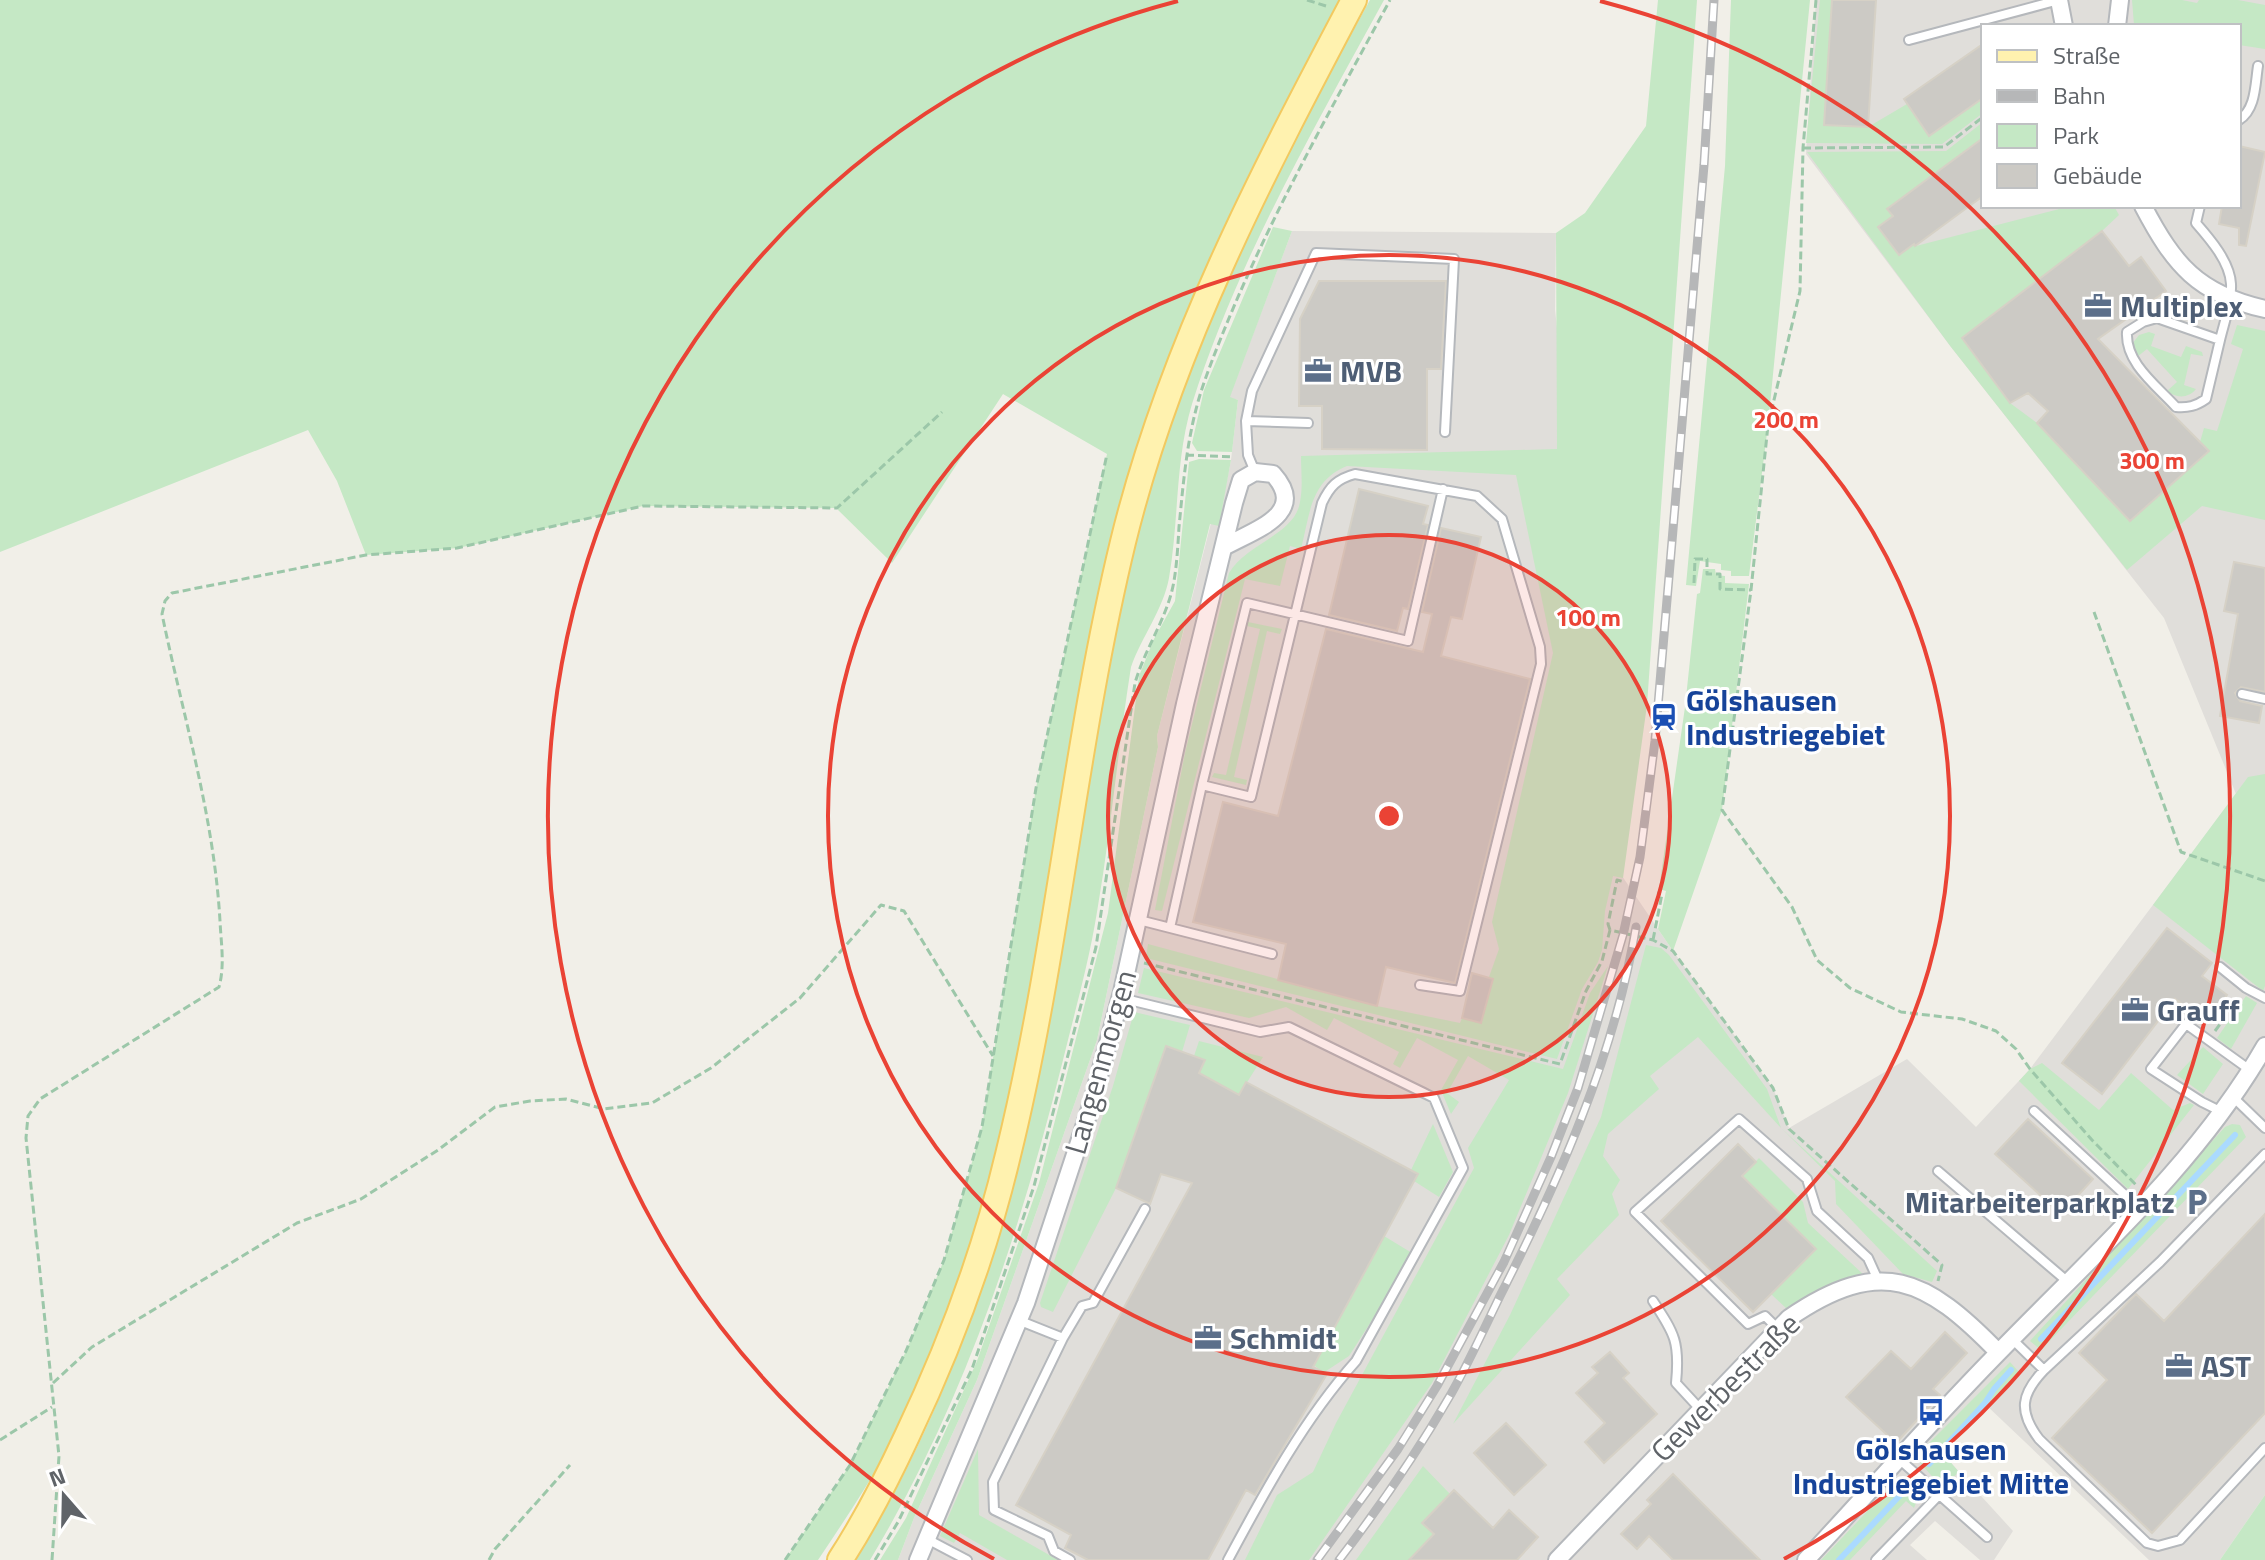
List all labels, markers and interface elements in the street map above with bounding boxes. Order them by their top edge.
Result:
legend [1981,24,2241,208]
text: Straße [2053,37,2120,73]
text: Bahn [2053,77,2106,113]
text: Park [2053,117,2099,153]
text: Gebäude [2053,157,2142,193]
place label: Multiplex [2120,283,2243,329]
office icon: Multiplex [2083,291,2113,321]
place label: MVB [1340,348,1402,394]
office icon: MVB [1303,356,1333,386]
text: 200 m [1753,401,1819,437]
text: 300 m [2119,442,2185,478]
text: 100 m [1555,599,1621,635]
place label: Gölshausen Industriegebiet [1686,677,1885,757]
station icon: Gölshausen Industriegebiet [1649,702,1679,732]
centre of rings [1375,802,1403,830]
street label: Langenmorgen [1052,964,1148,1160]
place label: Grauff [2157,987,2240,1033]
office icon: Grauff [2120,995,2150,1025]
place label: Mitarbeiterparkplatz [1905,1179,2175,1225]
parking icon: Mitarbeiterparkplatz [2182,1187,2212,1217]
street label: Gewerbestraße [1640,1302,1810,1472]
place label: Schmidt [1230,1315,1337,1361]
office icon: Schmidt [1193,1323,1223,1353]
place label: AST [2201,1343,2251,1389]
office icon: AST [2164,1351,2194,1381]
bus stop icon: Gölshausen Industriegebiet Mitte [1916,1397,1946,1427]
place label: Gölshausen Industriegebiet Mitte [1793,1426,2069,1506]
north arrow [24,1456,104,1536]
text: N [44,1459,70,1496]

